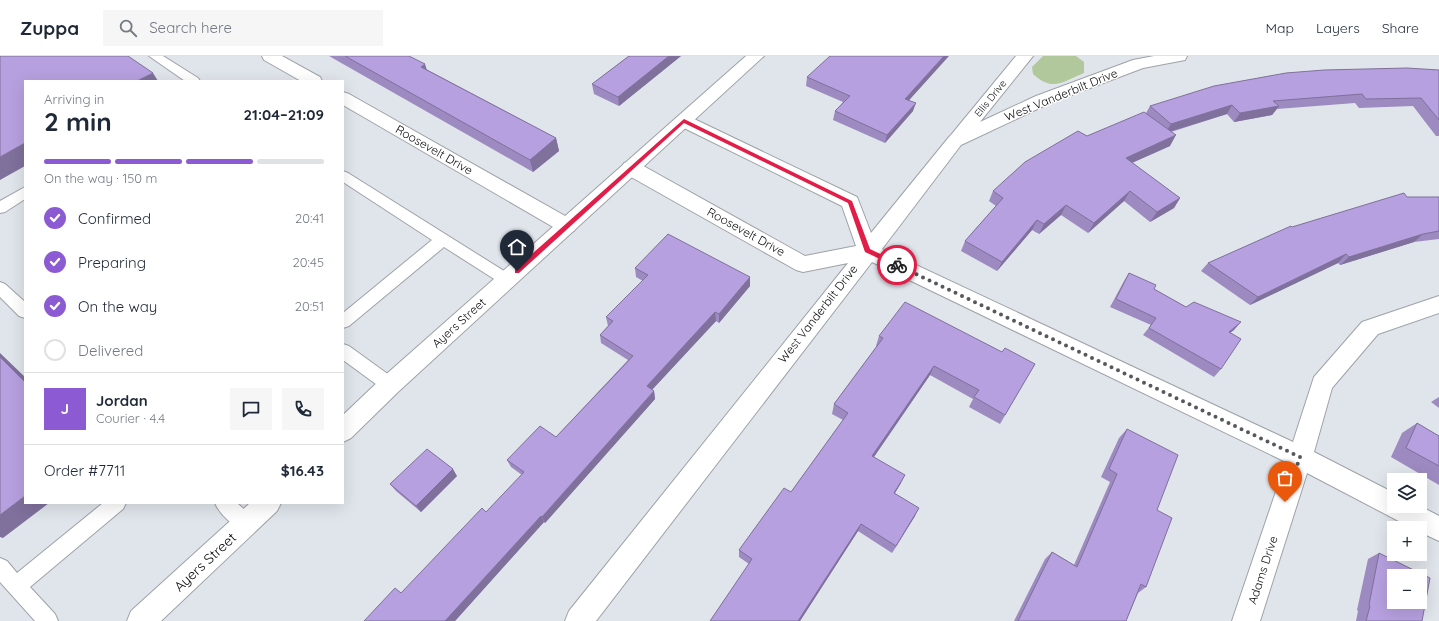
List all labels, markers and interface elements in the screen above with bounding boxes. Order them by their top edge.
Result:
search box [103,10,383,46]
text: Zuppa [20,16,79,40]
icon: search [117,17,139,39]
text: Search here [149,18,232,37]
text: Map [1265,19,1294,37]
text: Layers [1316,19,1360,37]
text: Share [1382,19,1419,37]
street label: West Vanderbilt Drive [1002,65,1120,124]
street label: Ellis Drive [972,77,1009,119]
text: Arriving in [44,91,104,107]
text: 2 min [44,105,112,138]
text: 21:04–21:09 [244,105,324,124]
street label: Roosevelt Drive [393,121,476,178]
text: On the way · 150 m [44,170,157,186]
street label: Roosevelt Drive [705,204,788,259]
icon: check [44,207,66,229]
text: Confirmed [78,209,151,228]
text: 20:41 [295,210,324,226]
pin [500,230,534,271]
icon: home [506,236,528,258]
courier [877,245,917,285]
icon: check [44,251,66,273]
text: Preparing [78,253,146,272]
text: 20:45 [293,254,324,270]
icon: bike [886,254,908,276]
street label: West Vanderbilt Drive [775,261,861,366]
icon: check [44,295,66,317]
street label: Ayers Street [429,295,489,351]
text: On the way [78,297,157,316]
text: 20:51 [295,298,324,314]
text: Delivered [78,341,143,360]
button: chat [230,388,272,430]
button: phone [282,388,324,430]
text: Jordan [96,391,148,410]
text: J [61,399,69,418]
text: Courier · 4.4 [96,410,165,426]
text: Order #7711 [44,461,125,480]
text: $16.43 [281,461,324,480]
pin [1268,461,1302,502]
icon: bag [1274,467,1296,489]
map controls [1387,473,1427,609]
button: layers [1387,473,1427,513]
button: + [1387,521,1427,561]
street label: Ayers Street [170,528,240,595]
street label: Adams Drive [1244,534,1281,606]
button: − [1387,569,1427,609]

